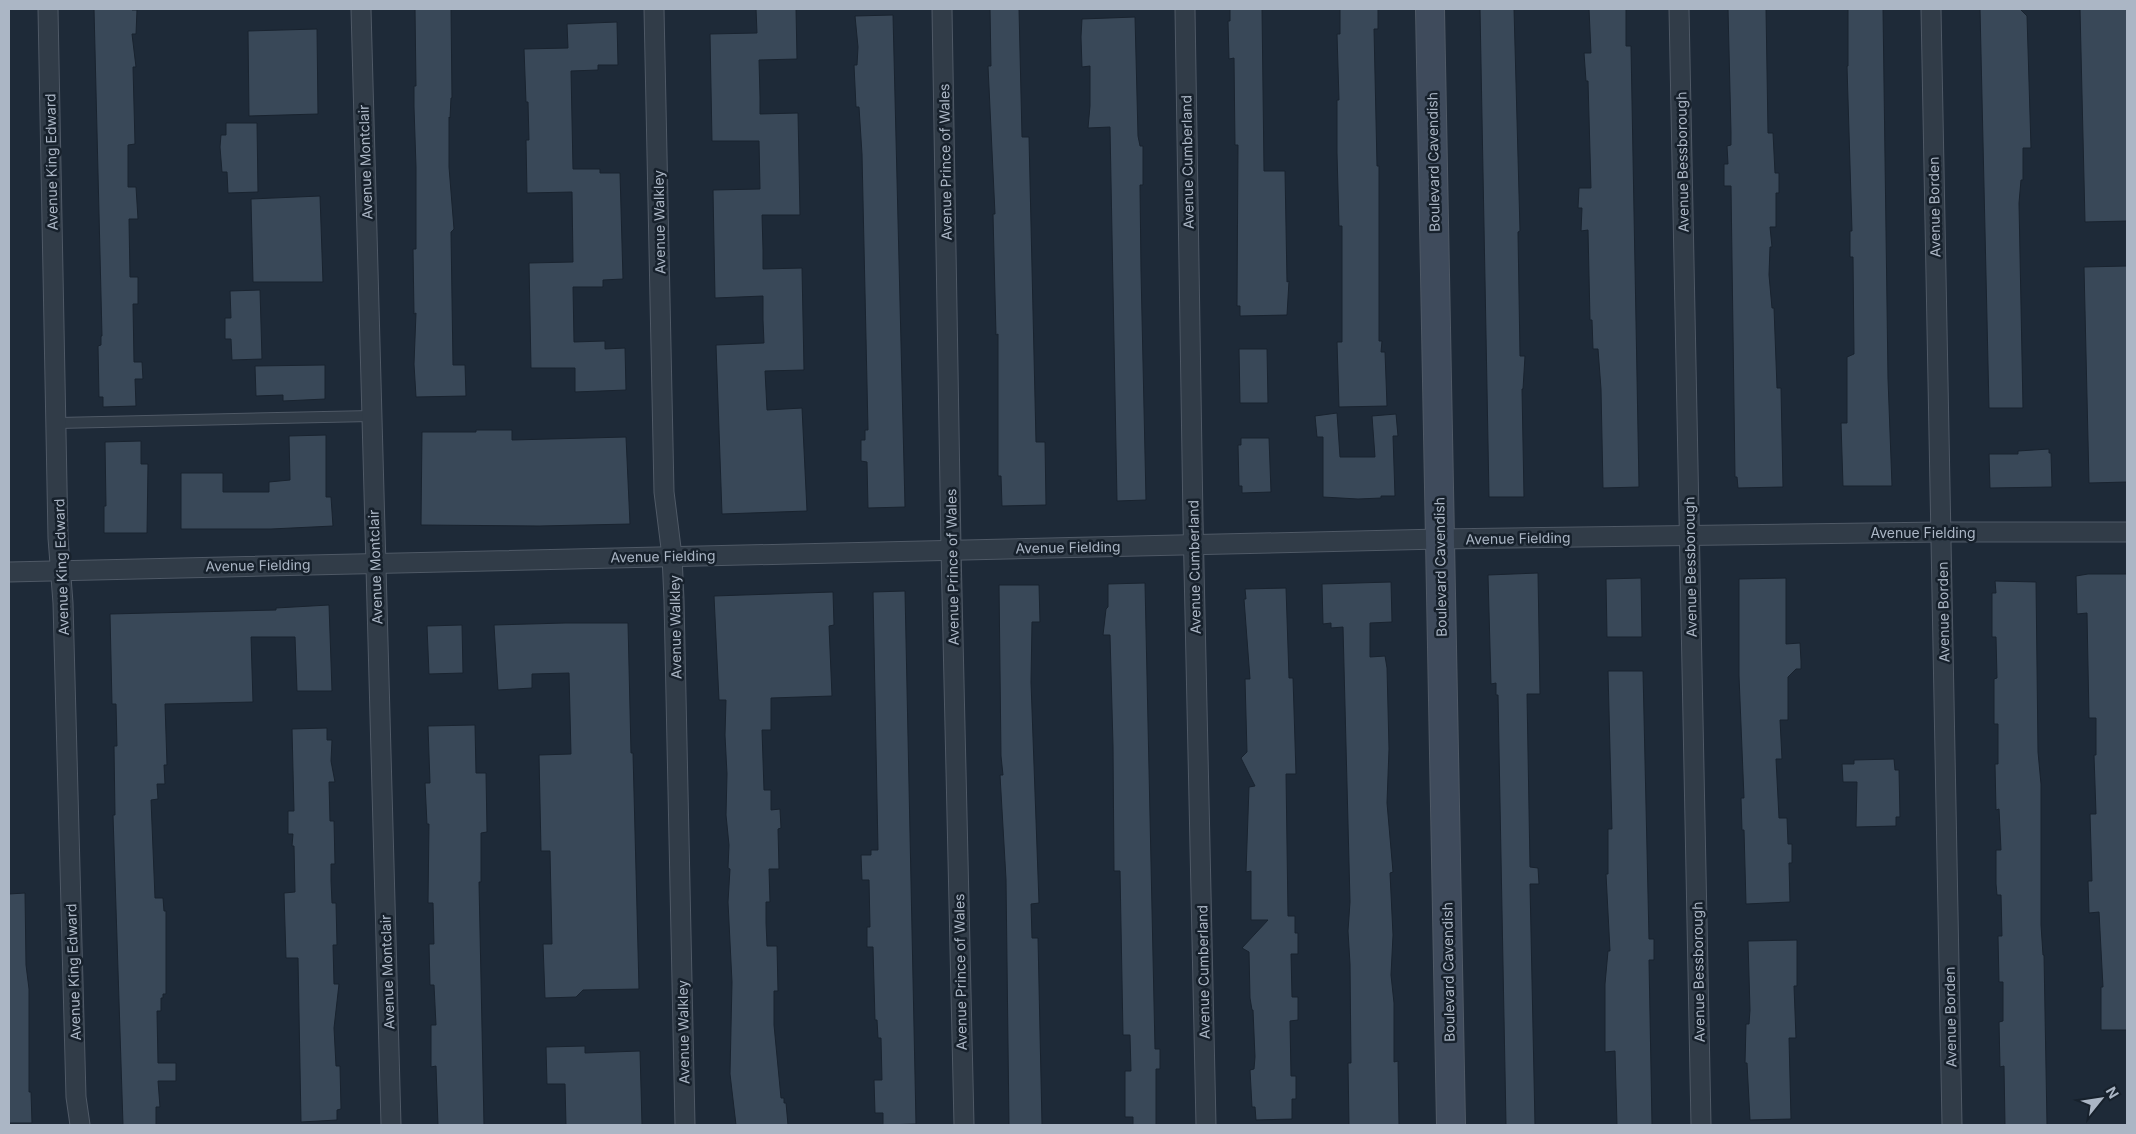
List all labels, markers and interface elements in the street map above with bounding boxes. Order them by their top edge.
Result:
street label: Avenue Prince of Wales [935,84,955,240]
street label: Avenue Bessborough [1672,91,1692,233]
street label: Boulevard Cavendish [1423,92,1443,232]
street label: Avenue King Edward [41,93,61,231]
street label: Avenue Cumberland [1177,95,1197,229]
street label: Avenue Montclair [355,104,375,220]
street label: Avenue Borden [1925,156,1943,258]
street label: Avenue Walkley [650,170,668,274]
street label: Avenue Prince of Wales [942,489,962,645]
street label: Avenue Bessborough [1680,496,1700,638]
street label: Boulevard Cavendish [1430,497,1450,637]
street label: Avenue King Edward [50,498,72,636]
street label: Avenue Cumberland [1184,500,1204,634]
street label: Avenue Montclair [365,509,385,625]
street label: Avenue Fielding [1870,524,1976,541]
street label: Avenue Fielding [1465,529,1571,547]
street label: Avenue Fielding [1015,538,1121,556]
street label: Avenue Fielding [610,547,716,565]
street label: Avenue Fielding [205,556,311,574]
street label: Avenue Borden [1934,561,1952,663]
street label: Avenue Walkley [666,575,684,679]
street label: Avenue Prince of Wales [950,894,970,1050]
street label: Avenue Bessborough [1688,901,1708,1043]
street label: Boulevard Cavendish [1438,902,1458,1042]
street label: Avenue King Edward [62,903,84,1041]
street label: Avenue Cumberland [1193,905,1213,1039]
street label: Avenue Montclair [377,914,397,1030]
street label: Avenue Borden [1941,966,1959,1068]
street label: Avenue Walkley [674,980,692,1084]
north arrow [2076,1074,2126,1124]
text: N [2103,1083,2123,1101]

